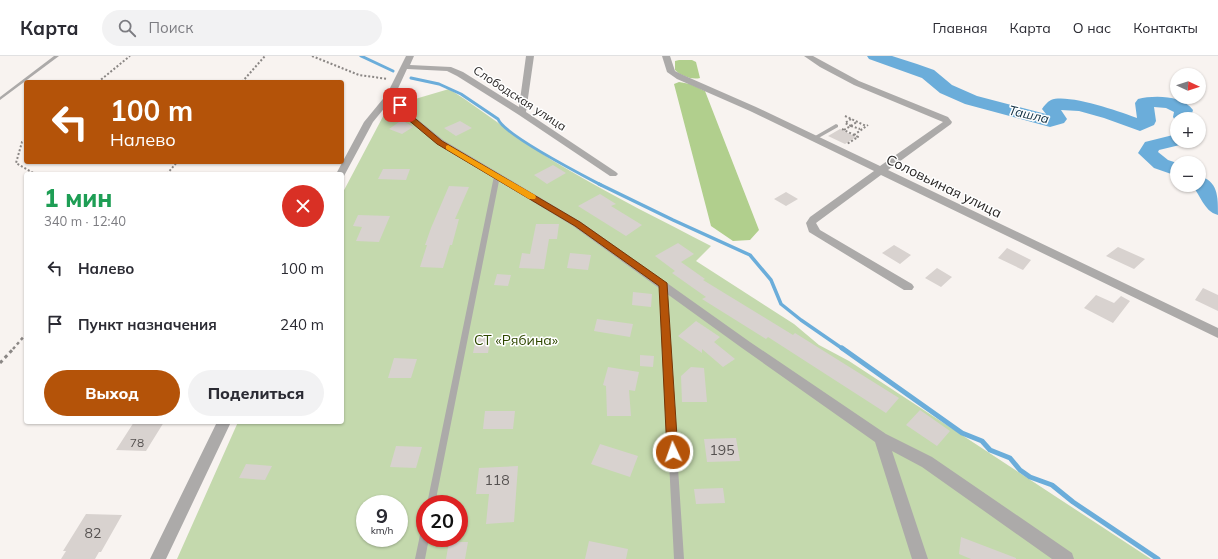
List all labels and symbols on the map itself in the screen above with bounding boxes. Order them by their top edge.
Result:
street label: Слободская улица [471,62,569,134]
north arrow [1170,68,1206,104]
pin [383,88,417,122]
water label: Ташла [1007,102,1051,126]
street label: Соловьиная улица [883,150,1005,222]
park label: СТ «Рябина» [474,331,558,349]
position arrow [652,431,694,473]
house number: 78 [130,435,144,450]
house number: 195 [709,441,735,459]
house number: 118 [484,471,510,489]
speed limit sign: 20 [416,495,468,547]
house number: 82 [85,524,101,542]

